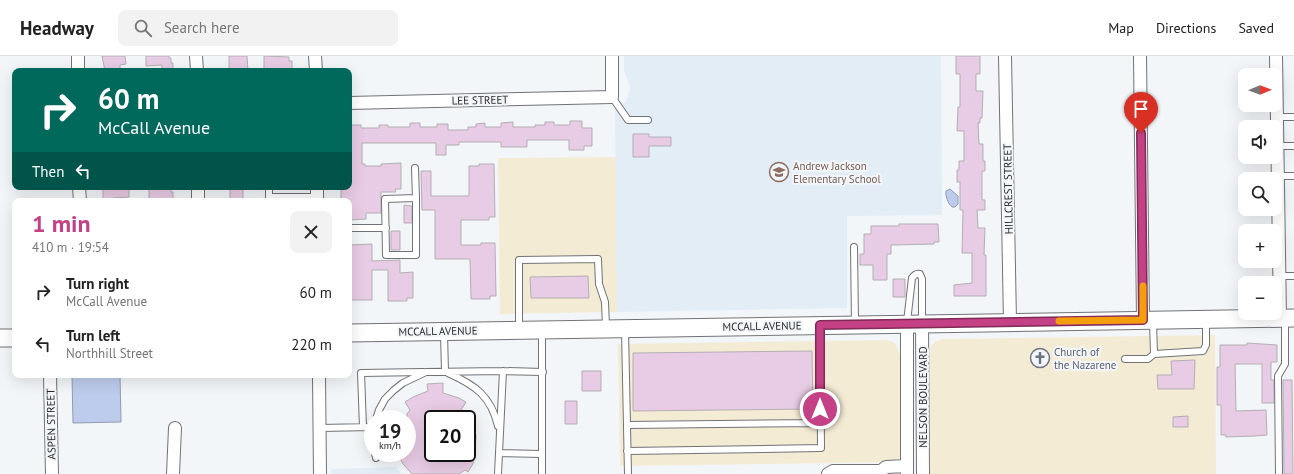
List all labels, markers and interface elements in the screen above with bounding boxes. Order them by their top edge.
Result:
search box [118,10,398,46]
text: Headway [20,16,94,40]
icon: search [132,17,154,39]
text: Search here [164,18,240,37]
text: Map [1108,19,1134,37]
text: Directions [1156,19,1216,37]
text: Saved [1238,19,1274,37]
north arrow [1238,68,1282,112]
map controls [1238,68,1282,320]
text: 60 m [98,80,159,117]
icon: right [32,84,84,136]
pin [1124,92,1158,133]
street label: LEE STREET [451,93,509,107]
icon: arrive [1130,98,1152,120]
text: McCall Avenue [98,116,210,139]
button: sound [1238,120,1282,164]
street label: HILLCREST STREET [1000,143,1016,235]
place label: Andrew Jackson Elementary School [793,159,881,186]
icon: left [72,160,94,182]
school or university icon: Andrew Jackson Elementary School [768,161,790,183]
text: Then [32,162,64,181]
button: search [1238,172,1282,216]
text: 1 min [32,208,91,239]
button: close [290,211,332,253]
button: + [1238,224,1282,268]
text: 410 m · 19:54 [32,239,109,256]
text: Turn right [66,274,129,293]
button: − [1238,276,1282,320]
icon: right [32,281,54,303]
text: 60 m [299,283,332,302]
text: McCall Avenue [66,293,147,310]
street label: MCCALL AVENUE [722,318,802,334]
street label: MCCALL AVENUE [398,323,478,339]
text: Turn left [66,326,120,345]
icon: left [32,333,54,355]
text: 220 m [291,335,332,354]
text: Northhill Street [66,345,153,362]
place label: Church of the Nazarene [1054,345,1117,372]
street label: NELSON BOULEVARD [916,346,930,448]
church icon: Church of the Nazarene [1029,347,1051,369]
street label: ASPEN STREET [43,388,59,460]
position arrow [799,388,841,430]
speed limit sign: 20 [424,410,476,462]
text: 19 [379,418,401,444]
text: km/h [379,439,401,452]

